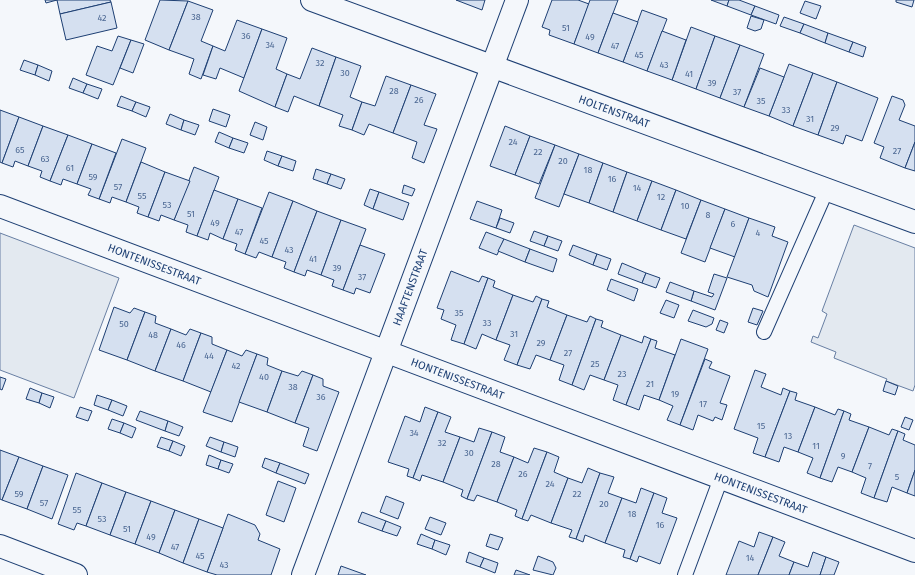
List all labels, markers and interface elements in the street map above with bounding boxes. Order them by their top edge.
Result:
house number: 38 [191,12,201,22]
house number: 42 [97,13,107,23]
house number: 51 [562,23,570,33]
house number: 36 [241,31,251,41]
house number: 49 [585,32,595,42]
house number: 34 [265,40,275,50]
house number: 47 [611,41,619,51]
house number: 45 [634,50,644,60]
house number: 32 [316,58,324,68]
house number: 43 [659,60,669,70]
house number: 30 [340,68,350,78]
house number: 41 [685,69,693,79]
house number: 39 [707,78,717,88]
house number: 28 [389,86,399,96]
house number: 37 [733,87,741,97]
street label: HOLTENSTRAAT [577,93,652,131]
house number: 26 [414,95,424,105]
house number: 35 [756,96,766,106]
house number: 33 [782,105,790,115]
house number: 31 [806,114,814,124]
house number: 29 [830,123,840,133]
house number: 24 [508,137,518,147]
house number: 65 [15,145,25,155]
house number: 27 [893,146,901,156]
house number: 22 [534,147,542,157]
house number: 63 [40,154,50,164]
house number: 20 [558,156,568,166]
house number: 61 [66,163,74,173]
house number: 18 [584,165,592,175]
house number: 59 [88,172,98,182]
house number: 16 [608,174,617,184]
house number: 57 [114,182,122,192]
house number: 14 [633,183,642,193]
house number: 55 [138,191,147,201]
house number: 12 [657,192,665,202]
house number: 53 [163,200,171,210]
house number: 10 [681,201,689,211]
house number: 51 [187,209,195,219]
house number: 8 [706,210,711,220]
house number: 49 [210,218,220,228]
house number: 6 [731,219,736,229]
house number: 47 [235,227,243,237]
house number: 4 [756,228,761,238]
house number: 45 [259,236,269,246]
street label: HONTENISSESTRAAT [106,241,203,288]
house number: 43 [284,245,294,255]
street label: HAAFTENSTRAAT [390,247,431,327]
house number: 41 [309,254,317,264]
house number: 39 [332,263,342,273]
house number: 37 [358,272,366,282]
house number: 35 [454,308,464,318]
house number: 33 [483,318,491,328]
house number: 50 [119,319,129,329]
house number: 31 [510,329,518,339]
house number: 48 [148,330,158,340]
house number: 29 [536,338,546,348]
house number: 46 [176,340,186,350]
house number: 27 [564,348,572,358]
house number: 44 [204,351,214,361]
street label: HONTENISSESTRAAT [409,356,506,403]
house number: 25 [591,359,600,369]
house number: 42 [231,361,241,371]
house number: 23 [618,369,626,379]
house number: 40 [259,372,269,382]
house number: 21 [646,379,654,389]
house number: 38 [288,382,298,392]
house number: 19 [671,389,680,399]
house number: 36 [316,392,326,402]
house number: 17 [699,399,707,409]
house number: 15 [757,421,766,431]
house number: 34 [409,428,419,438]
house number: 13 [784,431,792,441]
house number: 32 [438,438,446,448]
house number: 11 [812,441,820,451]
house number: 30 [464,448,474,458]
house number: 9 [841,451,846,461]
house number: 28 [491,459,501,469]
house number: 7 [868,461,872,471]
house number: 26 [518,469,528,479]
street label: HONTENISSESTRAAT [712,470,809,517]
house number: 5 [895,472,900,482]
house number: 24 [545,479,555,489]
house number: 59 [14,489,24,499]
house number: 22 [573,489,581,499]
house number: 57 [40,498,48,508]
house number: 20 [599,499,609,509]
house number: 55 [73,505,82,515]
house number: 18 [628,509,636,519]
house number: 53 [98,514,106,524]
house number: 16 [656,520,665,530]
house number: 51 [123,524,131,534]
house number: 49 [146,532,156,542]
house number: 47 [171,542,179,552]
house number: 45 [195,551,205,561]
house number: 14 [746,553,755,563]
house number: 43 [219,560,229,570]

